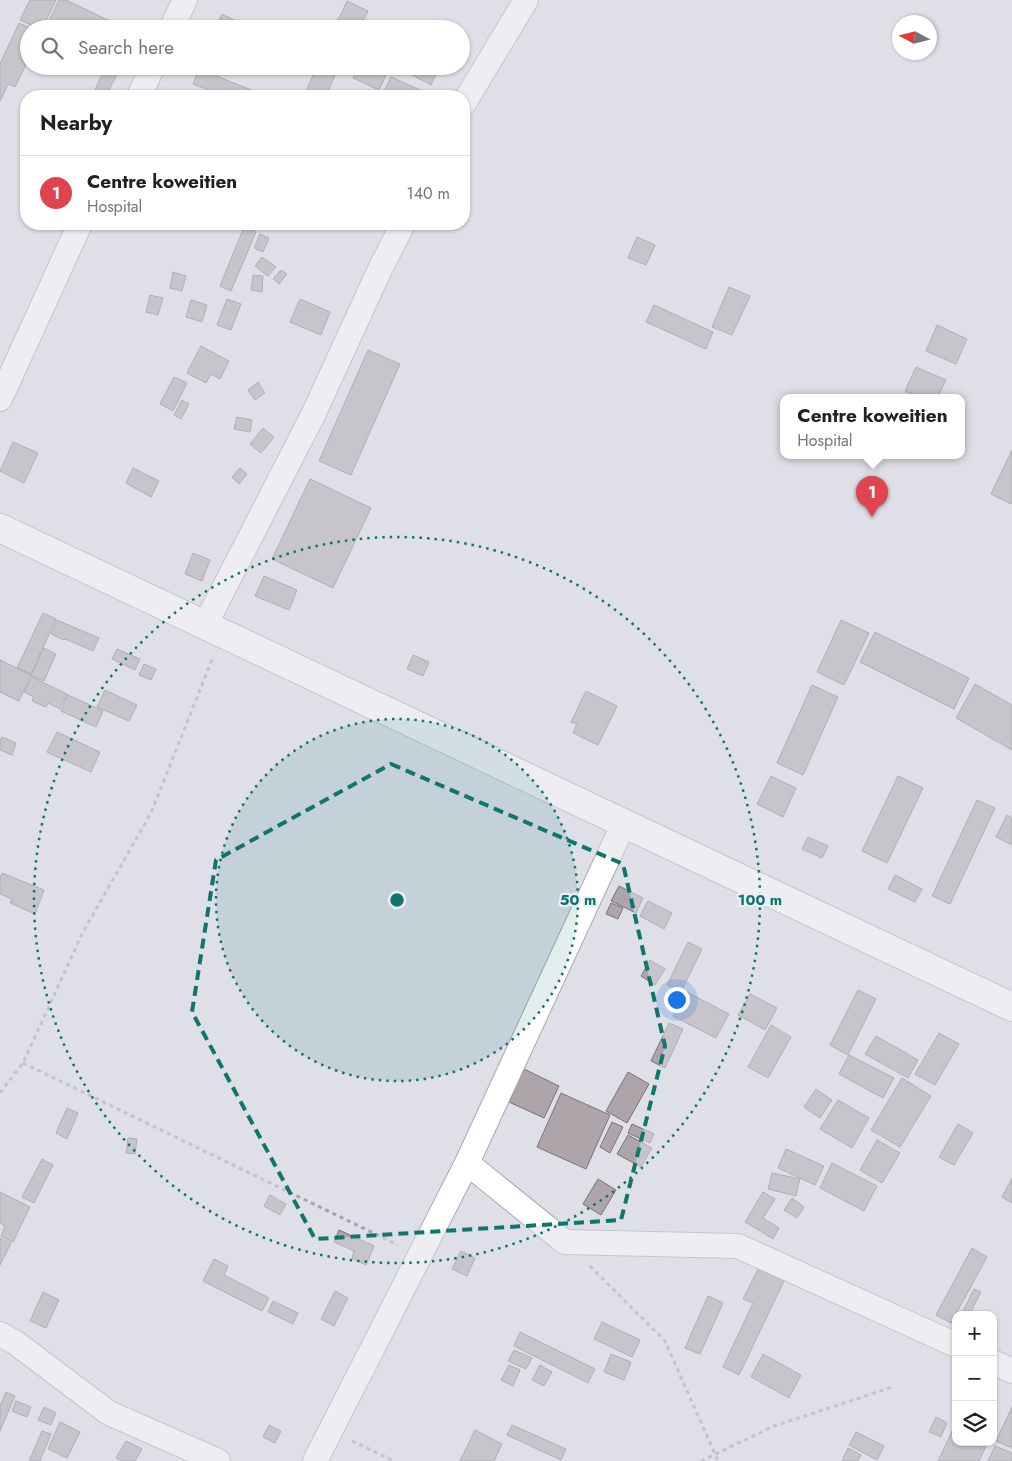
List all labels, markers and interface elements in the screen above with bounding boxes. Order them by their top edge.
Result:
north arrow [892,15,937,60]
search box [20,20,470,75]
icon: search [38,34,66,62]
text: Search here [78,34,174,61]
text: Nearby [40,108,112,138]
text: Centre koweitien [87,168,237,195]
text: 1 [52,182,60,205]
text: 140 m [407,182,450,205]
text: Hospital [87,195,142,218]
popup [780,394,965,459]
text: Centre koweitien [797,402,948,429]
text: Hospital [797,429,852,452]
pin: 1 [856,476,888,517]
text: 50 m [560,889,596,911]
text: 100 m [738,889,782,911]
centre of rings [388,891,406,909]
your location [664,987,690,1013]
map controls [952,1311,997,1446]
button: + [952,1311,997,1356]
button: − [952,1356,997,1401]
button: layers [952,1401,997,1446]

